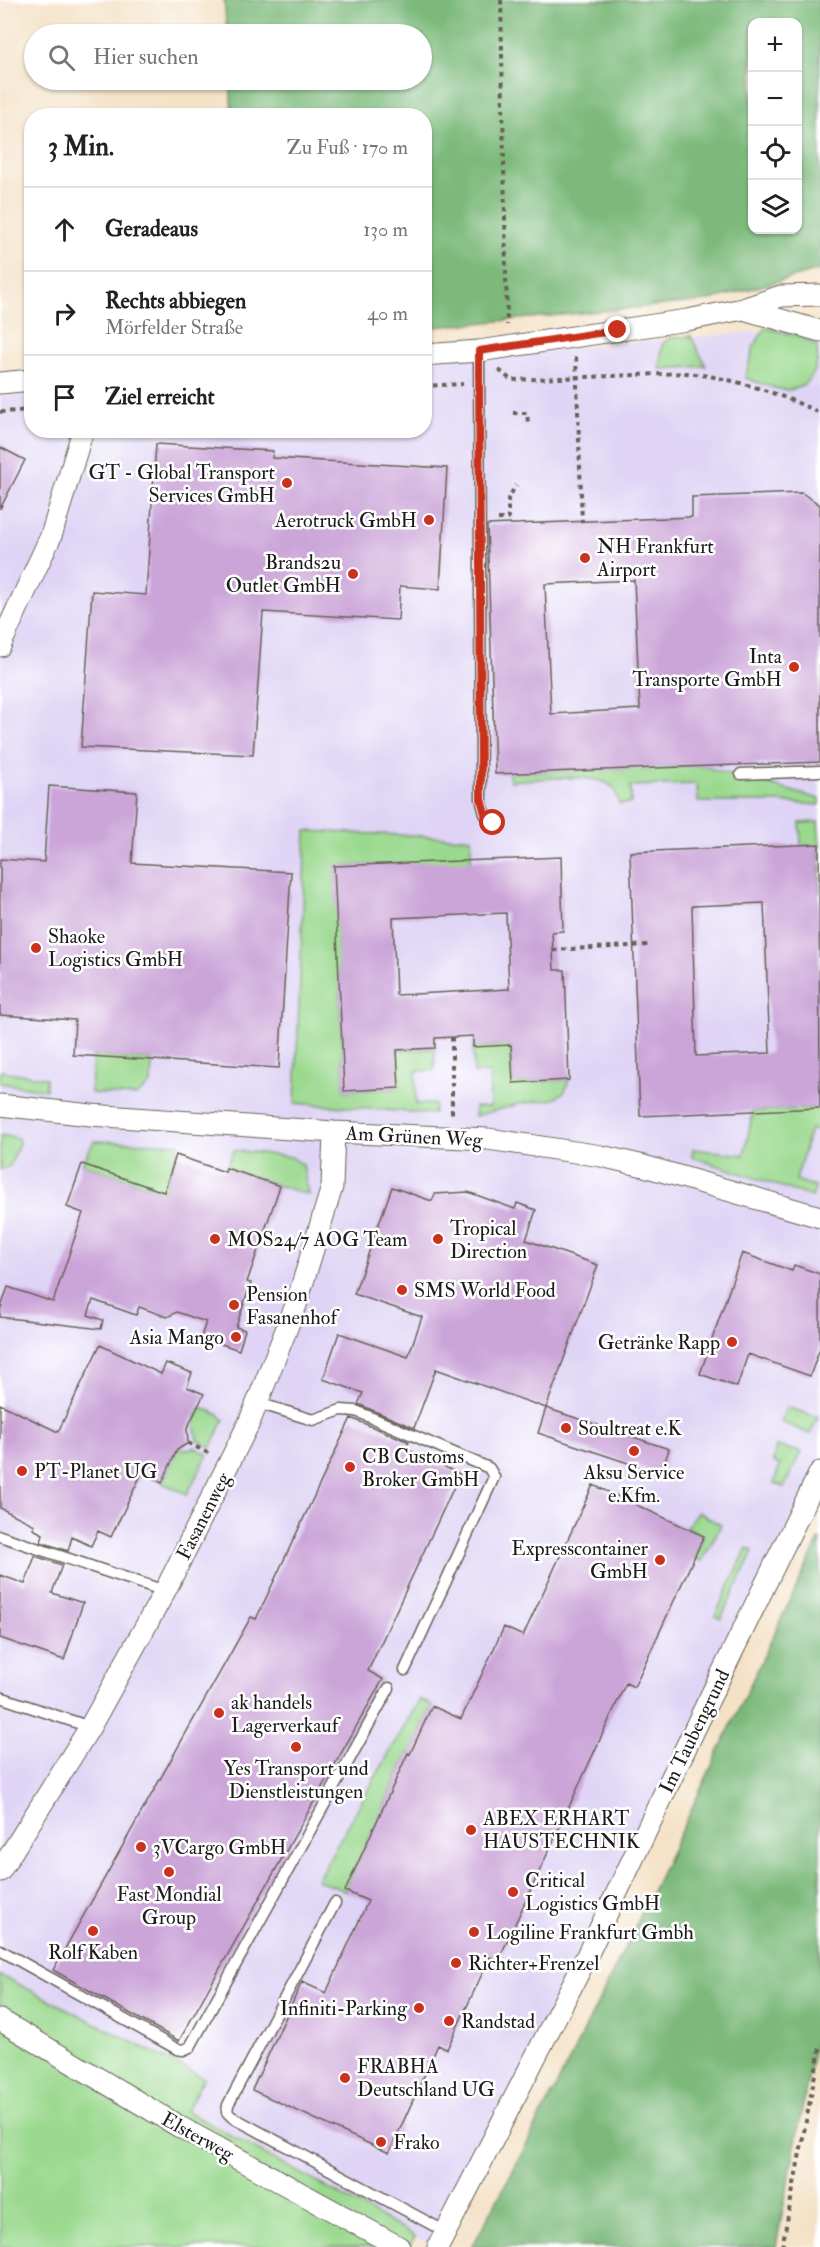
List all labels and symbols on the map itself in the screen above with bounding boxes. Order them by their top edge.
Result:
route end [604,316,630,342]
place label: GT - Global Transport Services GmbH [88,460,276,508]
marker: GT - Global Transport Services GmbH [280,476,294,490]
place label: Aerotruck GmbH [274,508,417,533]
marker: Aerotruck GmbH [422,513,436,527]
place label: NH Frankfurt Airport [596,534,714,583]
place label: Brands2u Outlet GmbH [226,550,341,598]
marker: NH Frankfurt Airport [578,551,592,565]
marker: Brands2u Outlet GmbH [346,567,360,581]
place label: Inta Transporte GmbH [632,644,783,693]
marker: Inta Transporte GmbH [787,660,801,674]
route start [479,809,505,835]
place label: Shaoke Logistics GmbH [48,924,183,972]
marker: Shaoke Logistics GmbH [29,941,43,955]
street label: Am Grünen Weg [344,1120,484,1153]
place label: Tropical Direction [450,1216,527,1264]
place label: MOS24/7 AOG Team [227,1227,408,1252]
marker: MOS24/7 AOG Team [208,1232,222,1246]
marker: Tropical Direction [431,1232,445,1246]
place label: SMS World Food [414,1278,556,1303]
place label: Pension Fasanenhof [246,1282,340,1330]
marker: SMS World Food [395,1283,409,1297]
marker: Pension Fasanenhof [227,1298,241,1312]
place label: Asia Mango [128,1325,224,1350]
marker: Asia Mango [229,1330,243,1344]
place label: Getränke Rapp [598,1330,720,1356]
marker: Getränke Rapp [725,1335,739,1349]
place label: Soultreat e.K [578,1416,682,1441]
marker: Soultreat e.K [559,1421,573,1435]
place label: CB Customs Broker GmbH [362,1444,479,1492]
marker: Aksu Service e.Kfm. [627,1444,641,1458]
place label: PT-Planet UG [34,1459,157,1484]
marker: CB Customs Broker GmbH [343,1460,357,1474]
place label: Aksu Service e.Kfm. [583,1460,684,1508]
marker: PT-Planet UG [15,1464,29,1478]
street label: Fasanenweg [171,1467,237,1564]
place label: Expresscontainer GmbH [511,1536,649,1584]
marker: Expresscontainer GmbH [653,1553,667,1567]
street label: Im Taubengrund [654,1665,735,1797]
place label: ak handels Lagerverkauf [231,1690,342,1738]
marker: ak handels Lagerverkauf [212,1706,226,1720]
marker: Yes Transport und Dienstleistungen [289,1740,303,1754]
place label: Yes Transport und Dienstleistungen [223,1756,369,1804]
place label: ABEX ERHART HAUSTECHNIK [482,1806,641,1854]
marker: ABEX ERHART HAUSTECHNIK [464,1823,478,1837]
place label: 3VCargo GmbH [153,1835,286,1860]
marker: 3VCargo GmbH [134,1840,148,1854]
marker: Fast Mondial Group [162,1865,176,1879]
place label: Critical Logistics GmbH [525,1868,660,1916]
place label: Fast Mondial Group [116,1882,222,1931]
marker: Critical Logistics GmbH [506,1885,520,1899]
place label: Logiline Frankfurt Gmbh [486,1920,694,1945]
marker: Rolf Kaben [86,1924,100,1938]
marker: Logiline Frankfurt Gmbh [467,1925,481,1939]
place label: Rolf Kaben [48,1940,138,1965]
place label: Richter+Frenzel [468,1951,599,1976]
marker: Richter+Frenzel [449,1956,463,1970]
place label: Infiniti-Parking [280,1996,408,2021]
marker: Infiniti-Parking [412,2001,426,2015]
place label: Randstad [461,2009,535,2034]
marker: Randstad [442,2014,456,2028]
place label: FRABHA Deutschland UG [357,2054,495,2102]
marker: FRABHA Deutschland UG [338,2071,352,2085]
street label: Elsterweg [157,2106,239,2167]
place label: Frako [393,2130,440,2155]
marker: Frako [374,2135,388,2149]

